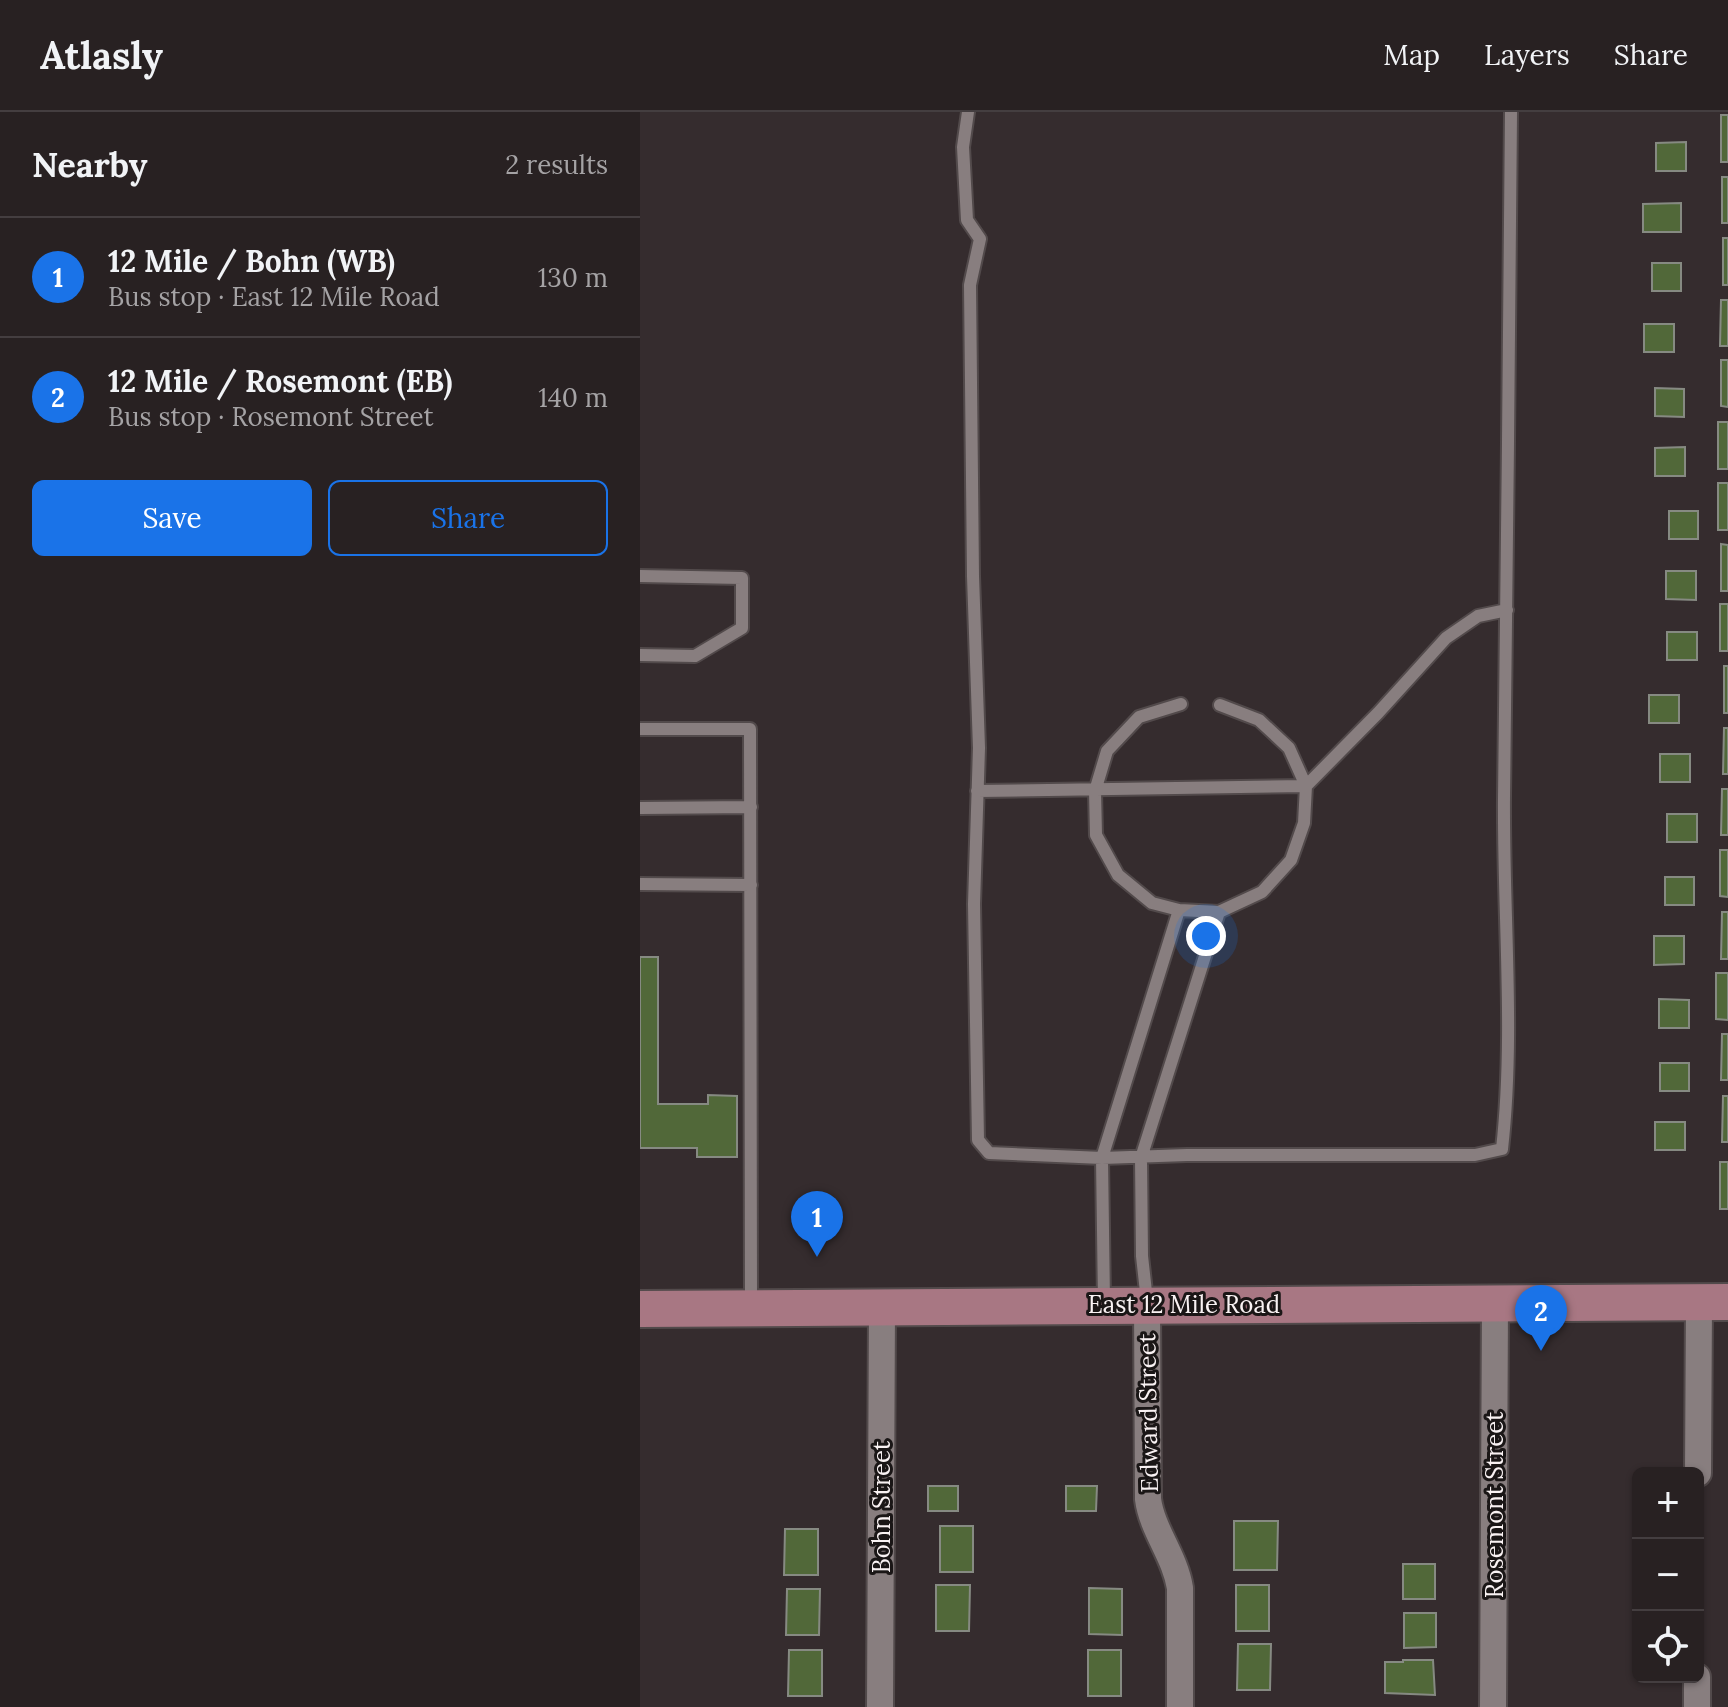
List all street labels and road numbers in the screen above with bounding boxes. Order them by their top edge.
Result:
street label: East 12 Mile Road [1088,1289,1280,1320]
street label: Edward Street [1131,1332,1165,1493]
street label: Rosemont Street [1479,1411,1510,1598]
street label: Bohn Street [866,1440,897,1573]

